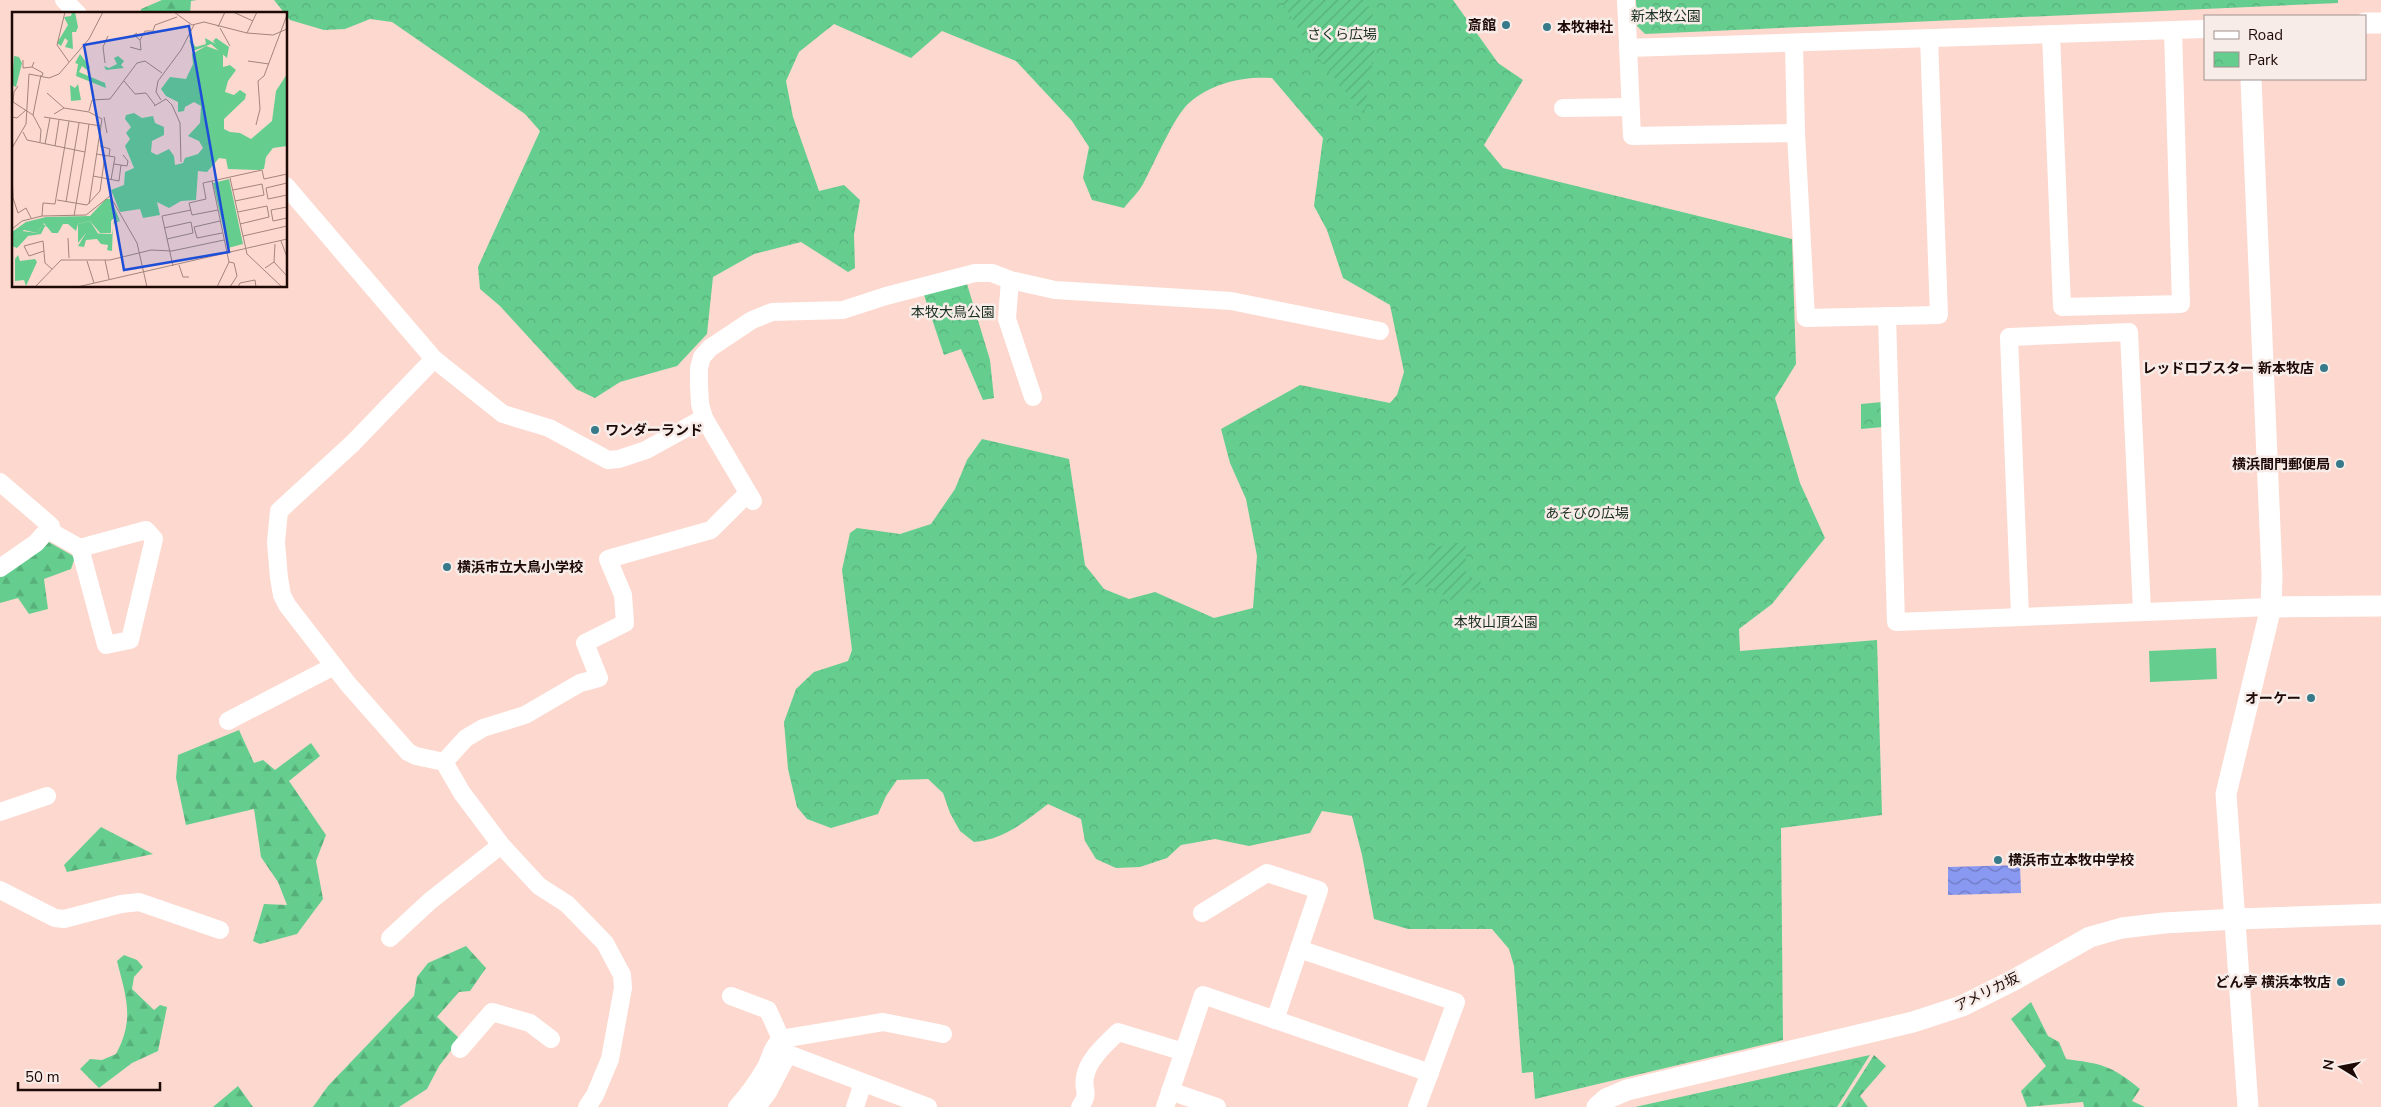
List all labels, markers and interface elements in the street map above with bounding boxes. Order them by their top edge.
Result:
park label: 新本牧公園 [1631,7,1701,26]
inset map [12,12,288,288]
legend [2204,15,2366,80]
place label: 斎館 [1468,16,1496,35]
place label: 本牧神社 [1557,18,1613,37]
marker: 斎館 [1500,19,1512,31]
marker: 本牧神社 [1541,21,1553,33]
park label: さくら広場 [1307,25,1377,44]
text: Road [2248,25,2283,45]
text: Park [2248,50,2278,70]
park label: 本牧大鳥公園 [911,303,995,322]
place label: レッドロブスター 新本牧店 [2142,359,2314,378]
marker: レッドロブスター 新本牧店 [2318,362,2330,374]
place label: ワンダーランド [605,421,703,440]
marker: ワンダーランド [589,424,601,436]
place label: 横浜間門郵便局 [2232,455,2330,474]
marker: 横浜間門郵便局 [2334,458,2346,470]
park label: あそびの広場 [1545,504,1629,523]
place label: 横浜市立大鳥小学校 [457,558,583,577]
marker: 横浜市立大鳥小学校 [441,561,453,573]
park label: 本牧山頂公園 [1454,613,1538,632]
place label: オーケー [2245,689,2301,708]
marker: オーケー [2305,692,2317,704]
place label: 横浜市立本牧中学校 [2008,851,2134,870]
marker: 横浜市立本牧中学校 [1992,854,2004,866]
street label: アメリカ坂 [1952,968,2022,1016]
place label: どん亭 横浜本牧店 [2215,973,2331,992]
marker: どん亭 横浜本牧店 [2335,976,2347,988]
north arrow [2316,1042,2366,1092]
text: N [2318,1058,2339,1072]
scale bar [18,1060,160,1092]
text: 50 m [25,1067,60,1087]

